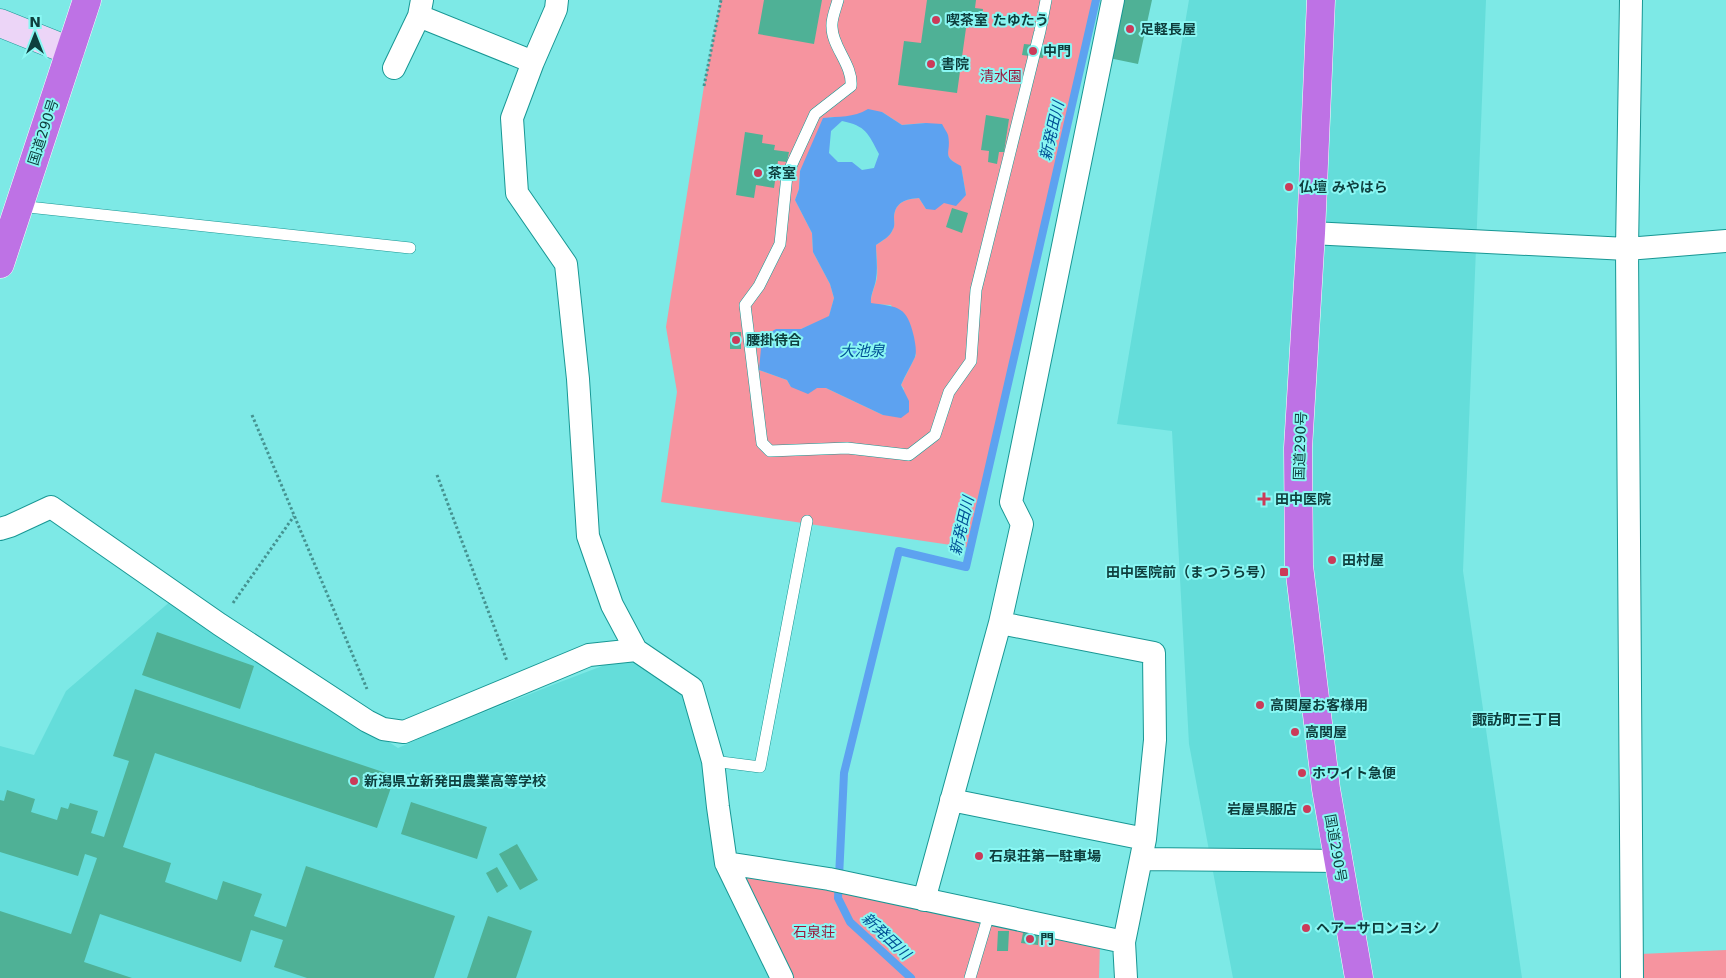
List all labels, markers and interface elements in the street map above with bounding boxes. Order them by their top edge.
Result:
north arrow [10,10,60,60]
place label: 喫茶室 たゆたう [946,12,1049,28]
text: N [29,14,41,30]
marker: 喫茶室 たゆたう [930,14,942,26]
place label: 足軽長屋 [1140,21,1196,37]
marker: 足軽長屋 [1124,23,1136,35]
place label: 中門 [1043,43,1071,59]
marker: 中門 [1027,45,1039,57]
place label: 書院 [941,56,969,72]
marker: 書院 [925,58,937,70]
park label: 清水園 [980,68,1022,84]
street label: 国道290号 [25,97,61,167]
water label: 新発田川 [1036,98,1068,162]
place label: 茶室 [768,165,796,181]
marker: 茶室 [752,167,764,179]
place label: 仏壇 みやはら [1299,179,1388,195]
marker: 仏壇 みやはら [1283,181,1295,193]
place label: 腰掛待合 [746,332,802,348]
marker: 腰掛待合 [730,334,742,346]
water label: 大池泉 [839,342,885,360]
street label: 国道290号 [1291,411,1309,481]
place label: 田中医院 [1275,491,1331,507]
marker: 田中医院 [1257,492,1271,506]
water label: 新発田川 [946,493,978,557]
place label: 田村屋 [1342,552,1384,568]
marker: 田村屋 [1326,554,1338,566]
place label: 田中医院前（まつうら号） [1106,564,1274,580]
marker: 田中医院前（まつうら号） [1278,566,1290,578]
place label: 高関屋お客様用 [1270,697,1368,713]
marker: 高関屋お客様用 [1254,699,1266,711]
district label: 諏訪町三丁目 [1472,711,1562,729]
place label: 高関屋 [1305,724,1347,740]
marker: 高関屋 [1289,726,1301,738]
place label: ホワイト急便 [1312,765,1396,781]
marker: ホワイト急便 [1296,767,1308,779]
place label: 新潟県立新発田農業高等学校 [364,773,546,789]
marker: 新潟県立新発田農業高等学校 [348,775,360,787]
place label: 岩屋呉服店 [1227,801,1297,817]
marker: 岩屋呉服店 [1301,803,1313,815]
street label: 国道290号 [1322,813,1350,883]
place label: 石泉荘第一駐車場 [989,848,1101,864]
marker: 石泉荘第一駐車場 [973,850,985,862]
water label: 新発田川 [858,909,916,964]
place label: ヘアーサロンヨシノ [1316,920,1441,936]
marker: ヘアーサロンヨシノ [1300,922,1312,934]
park label: 石泉荘 [793,924,835,940]
place label: 門 [1040,931,1054,947]
marker: 門 [1024,933,1036,945]

